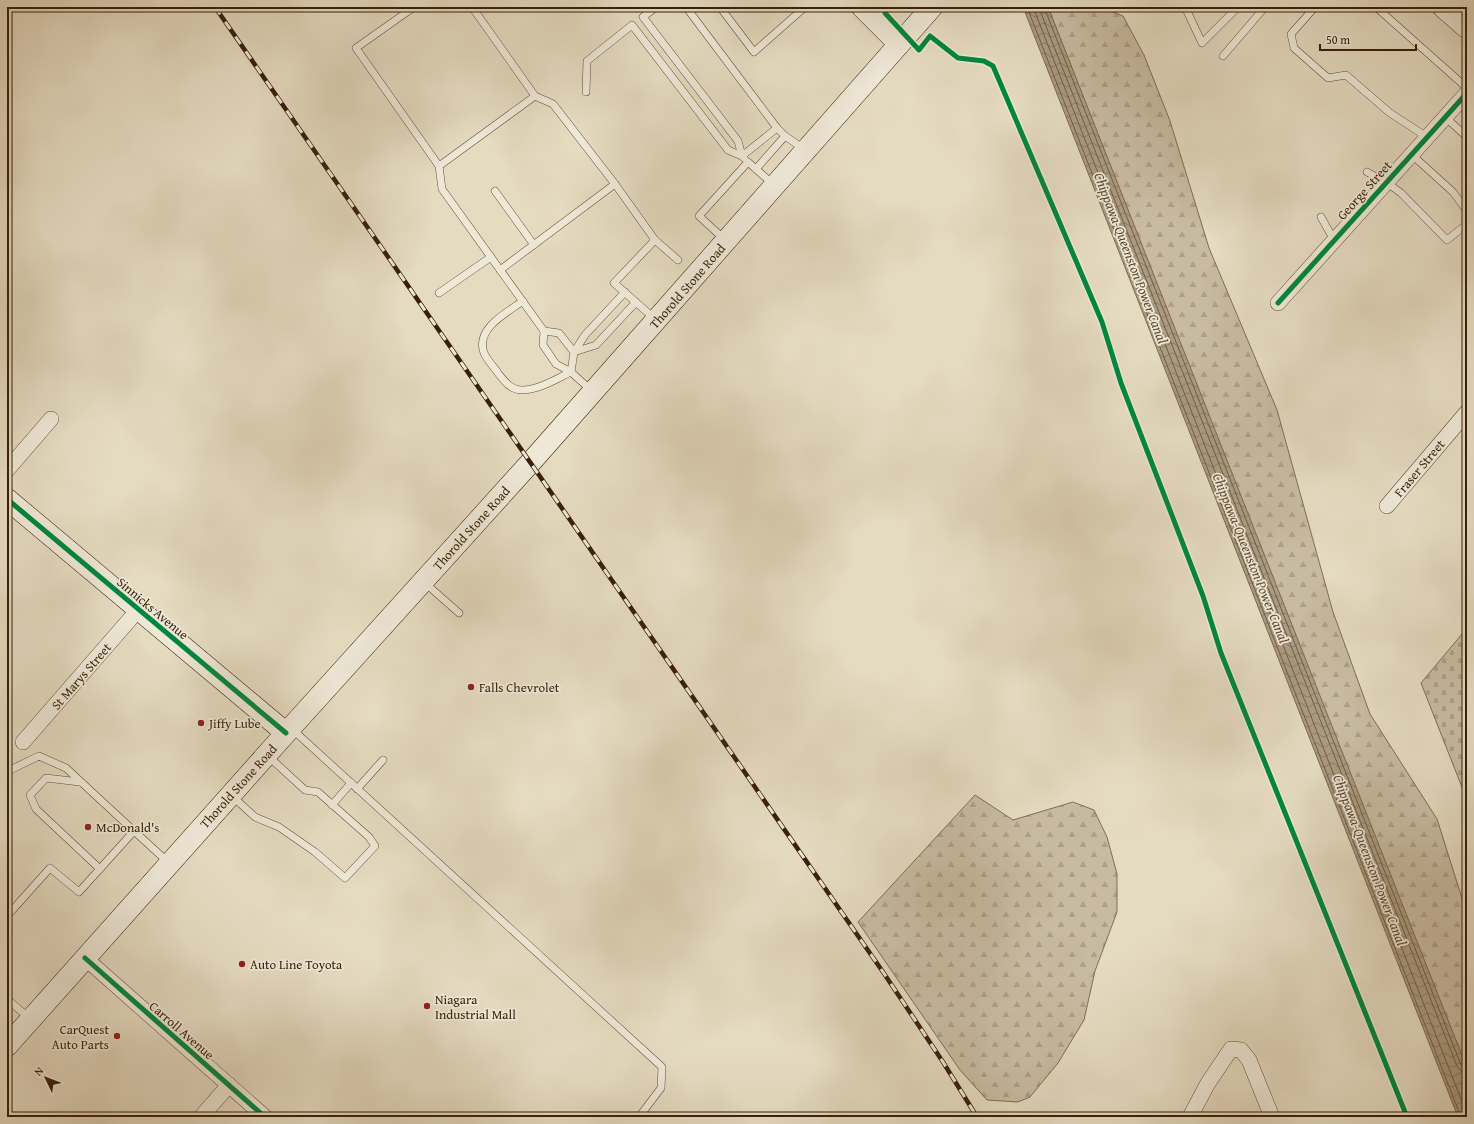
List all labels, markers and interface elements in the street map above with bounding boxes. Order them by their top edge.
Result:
scale bar [1320,26,1416,52]
text: 50 m [1326,31,1350,48]
street label: George Street [1333,156,1396,224]
water label: Chippawa-Queenston Power Canal [1089,170,1173,347]
street label: Thorold Stone Road [645,239,730,333]
street label: Fraser Street [1390,435,1449,501]
water label: Chippawa-Queenston Power Canal [1208,470,1295,646]
street label: Thorold Stone Road [428,482,514,575]
street label: Sinnicks Avenue [113,573,193,644]
street label: St Marys Street [47,638,116,714]
place label: Falls Chevrolet [479,678,560,697]
marker: Falls Chevrolet [466,682,476,692]
place label: Jiffy Lube [207,714,261,733]
marker: Jiffy Lube [196,718,206,728]
street label: Thorold Stone Road [195,740,281,833]
water label: Chippawa-Queenston Power Canal [1328,772,1412,949]
place label: McDonald's [96,818,160,837]
marker: McDonald's [83,822,93,832]
place label: Auto Line Toyota [250,955,343,974]
marker: Auto Line Toyota [237,959,247,969]
place label: Niagara Industrial Mall [435,990,516,1024]
street label: Carroll Avenue [145,997,218,1064]
marker: Niagara Industrial Mall [422,1001,432,1011]
place label: CarQuest Auto Parts [52,1020,109,1054]
marker: CarQuest Auto Parts [112,1031,122,1041]
north arrow [26,1058,66,1098]
text: N [30,1063,47,1079]

